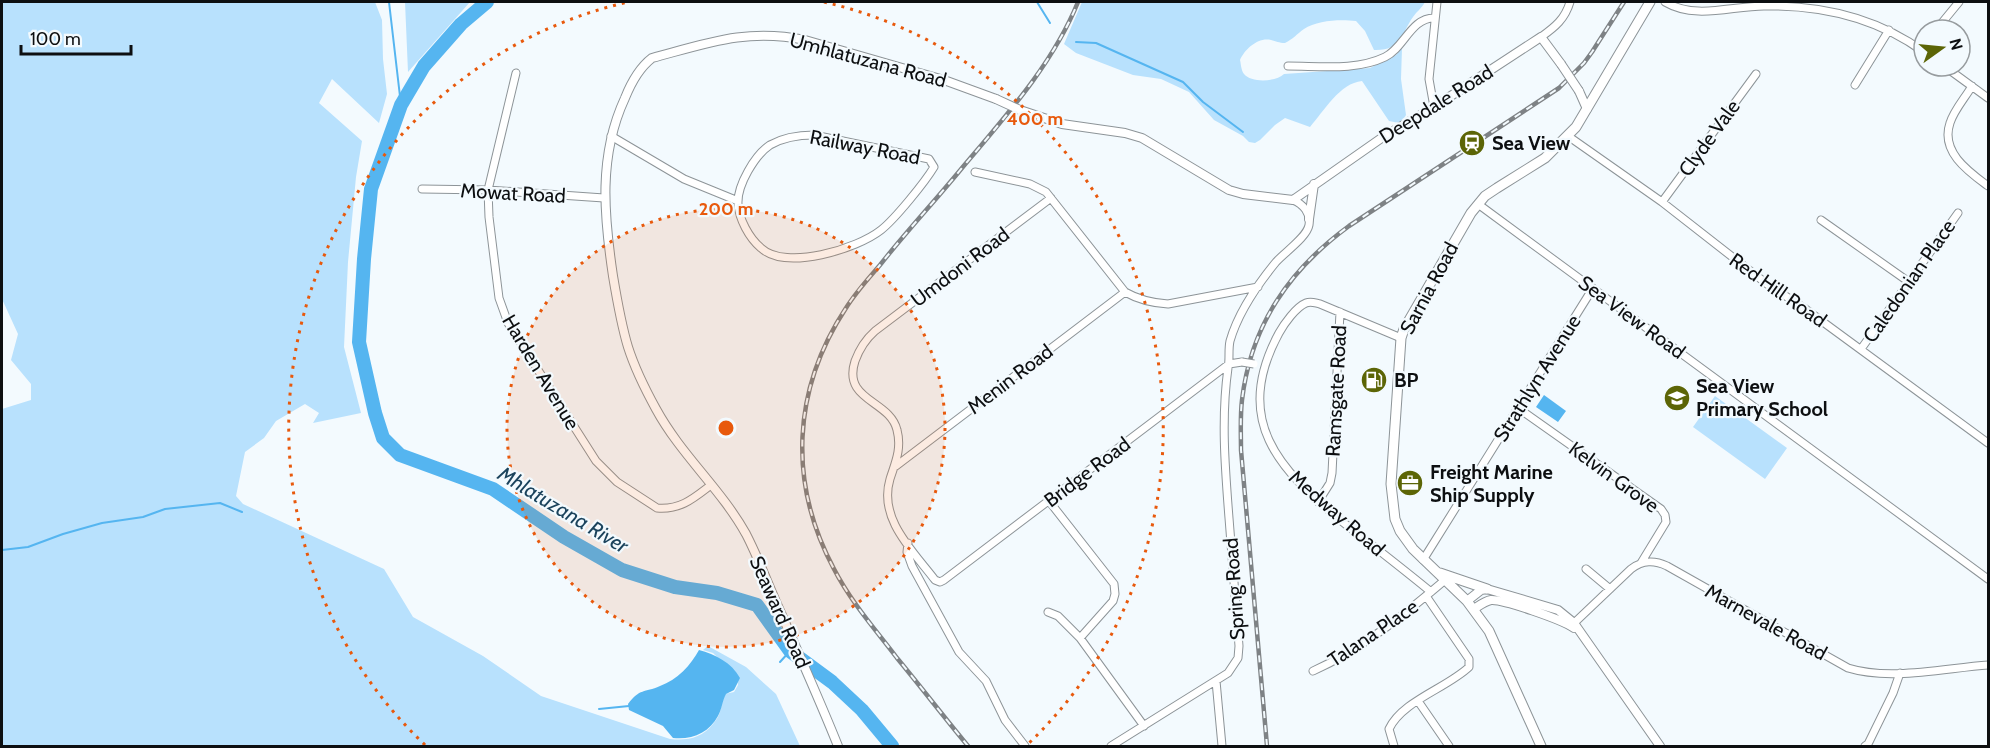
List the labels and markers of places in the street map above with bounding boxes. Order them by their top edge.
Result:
station icon: Sea View [1457,128,1487,158]
place label: Sea View [1492,131,1571,155]
fuel station icon: BP [1359,365,1389,395]
place label: BP [1394,368,1419,392]
place label: Sea View Primary School [1696,374,1828,421]
school or university icon: Sea View Primary School [1662,383,1692,413]
centre of rings [716,418,736,438]
place label: Freight Marine Ship Supply [1430,460,1553,507]
office icon: Freight Marine Ship Supply [1395,468,1425,498]

